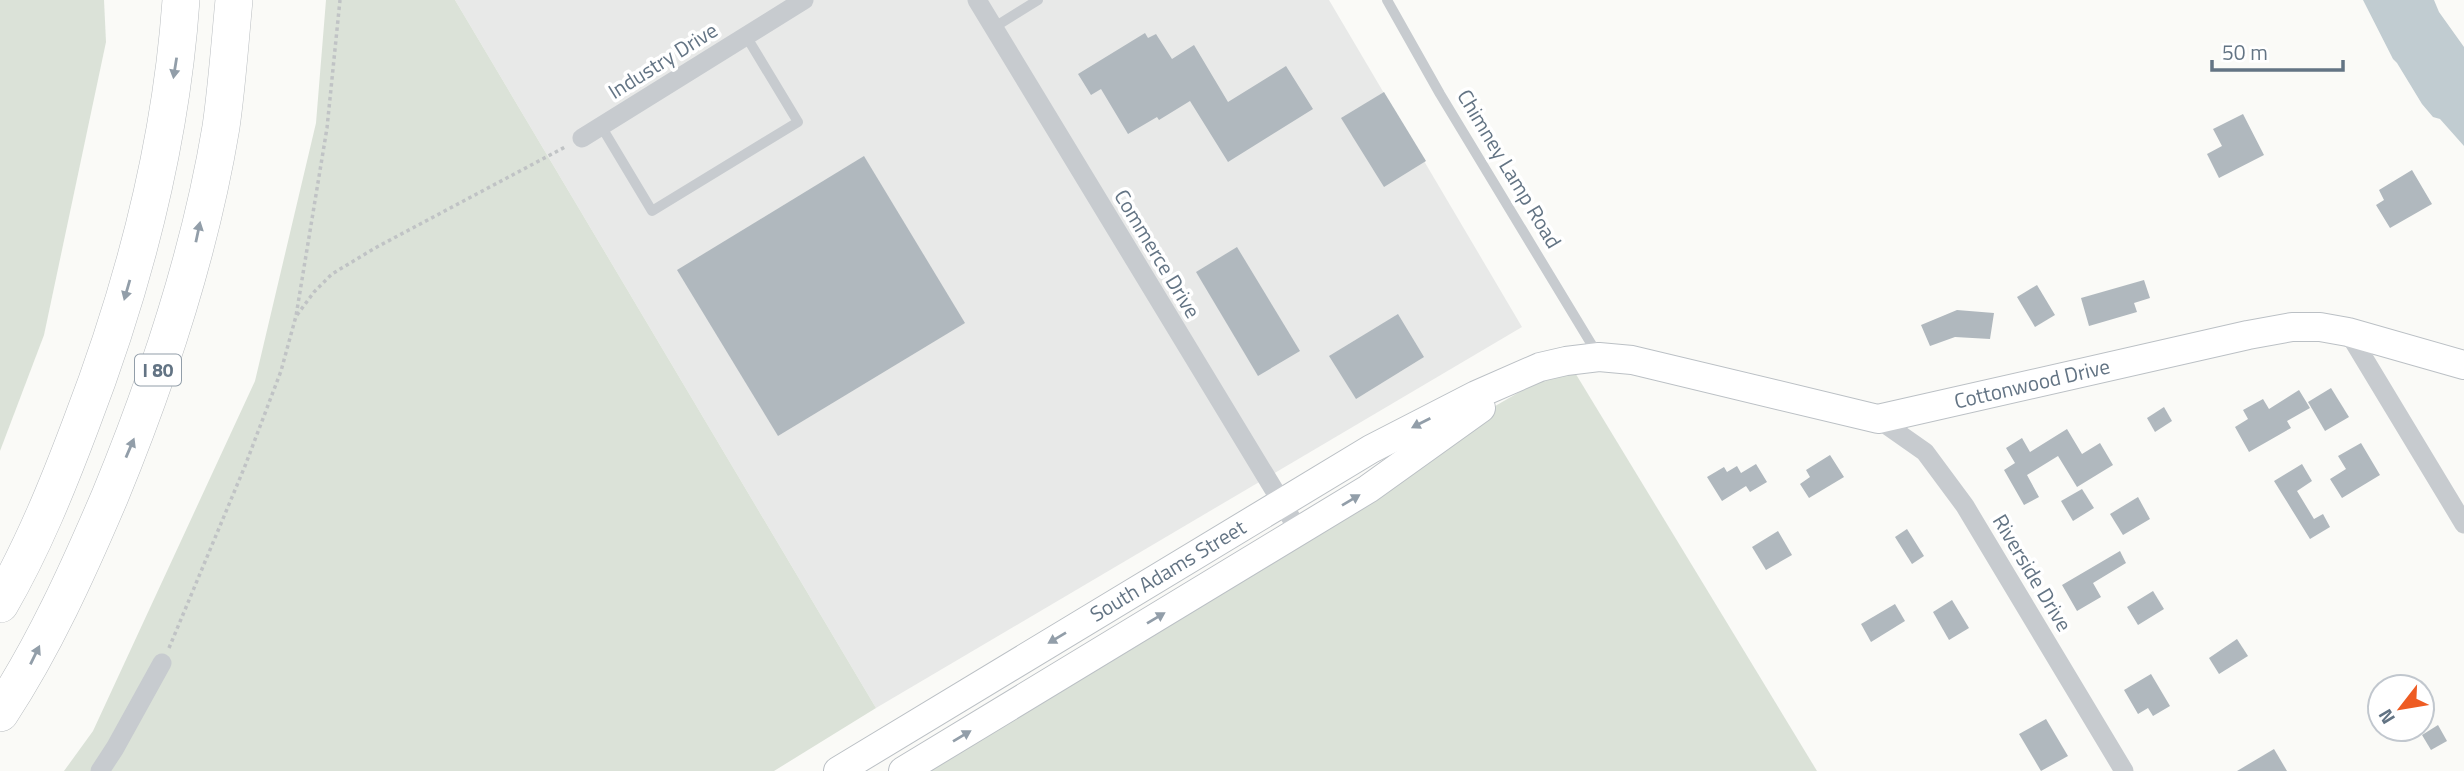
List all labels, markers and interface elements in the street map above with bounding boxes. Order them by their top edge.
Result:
street label: Industry Drive [601,14,723,107]
scale bar [2212,28,2343,72]
text: 50 m [2222,36,2268,68]
one-way arrow [169,57,180,79]
street label: Chimney Lamp Road [1450,83,1570,254]
street label: Commerce Drive [1107,183,1209,324]
one-way arrow [193,221,204,243]
one-way arrow [122,280,132,301]
street label: Cottonwood Drive [1951,350,2113,416]
road number: I 80 [135,354,181,386]
one-way arrow [1411,417,1431,429]
one-way arrow [124,438,135,459]
one-way arrow [1341,493,1360,506]
street label: Riverside Drive [1985,508,2081,637]
street label: South Adams Street [1083,511,1252,629]
one-way arrow [1147,611,1166,624]
one-way arrow [1047,632,1066,645]
one-way arrow [29,645,41,665]
north arrow [2366,673,2436,743]
text: N [2370,704,2402,730]
one-way arrow [952,729,971,742]

